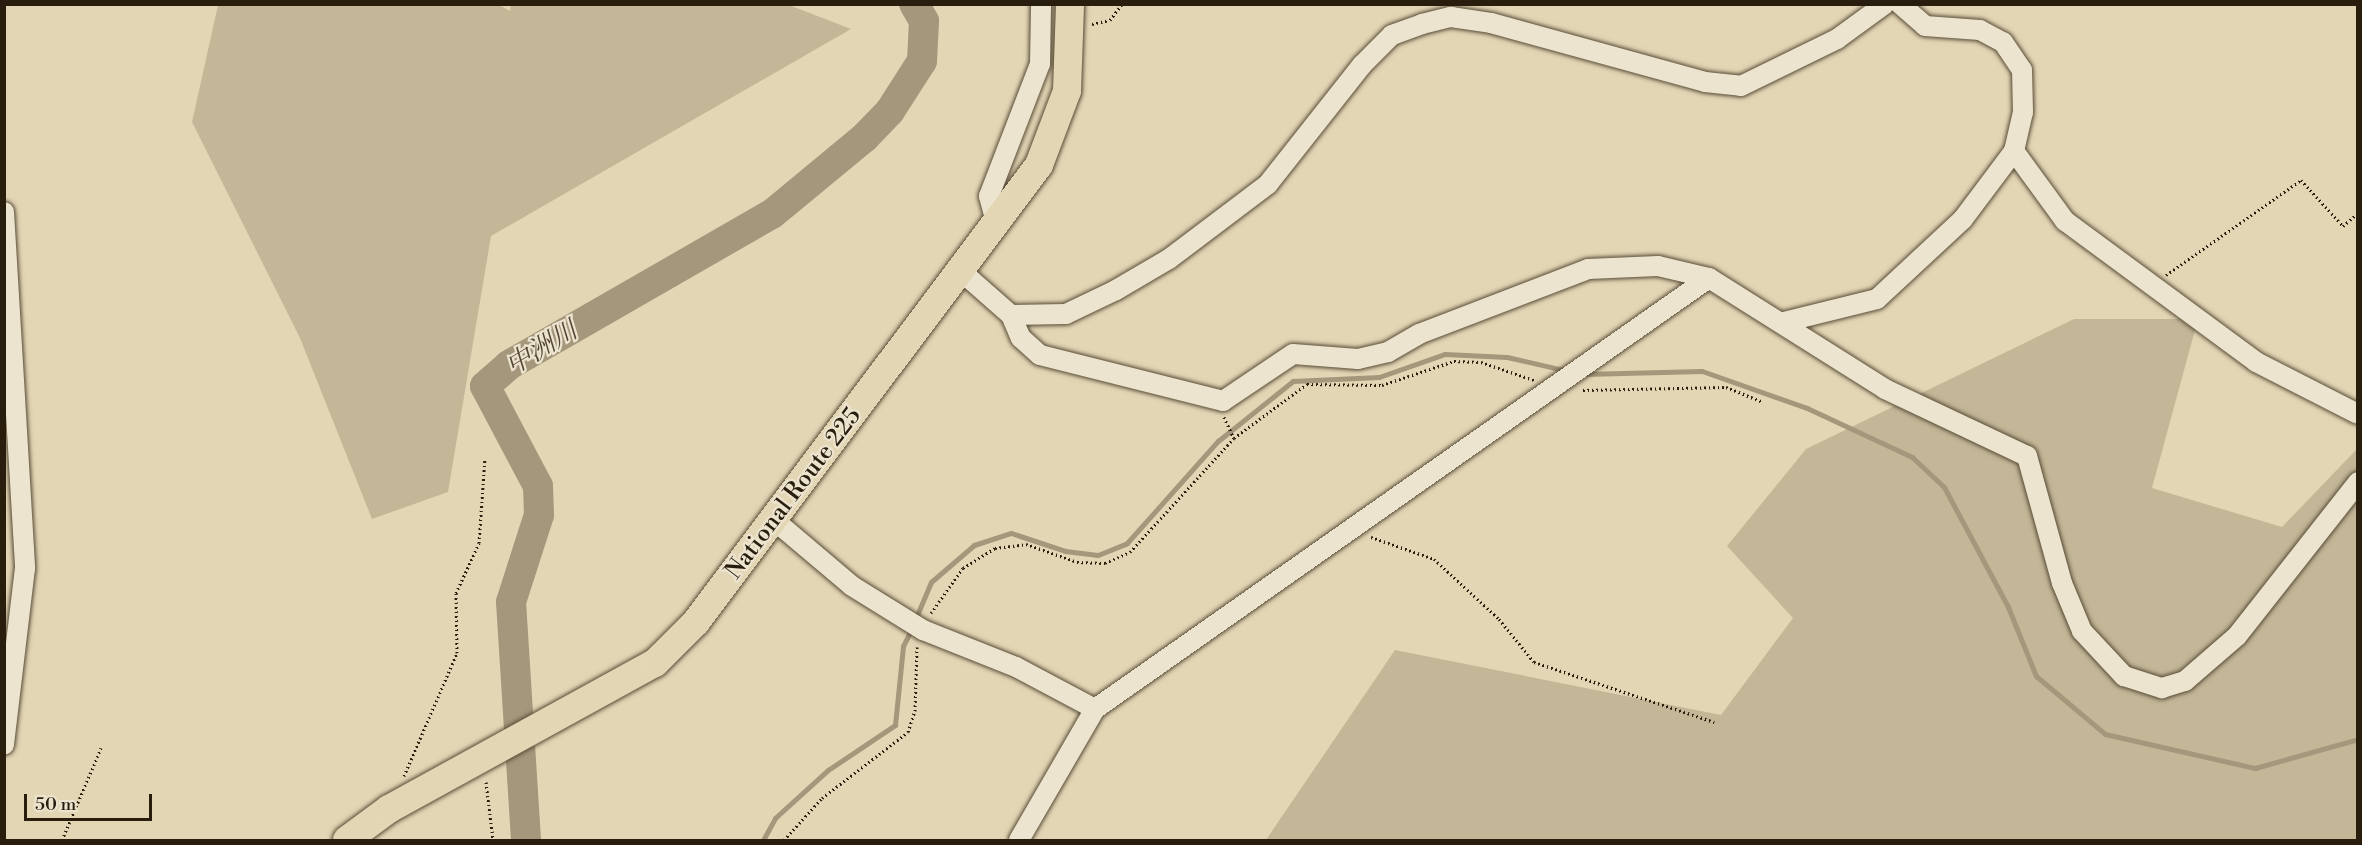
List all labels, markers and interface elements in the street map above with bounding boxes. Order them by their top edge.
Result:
water label: 中洲川 [501,316,583,382]
street label: National Route 225 [720,402,868,586]
scale bar [27,782,154,820]
text: 50 m [35,793,76,816]

